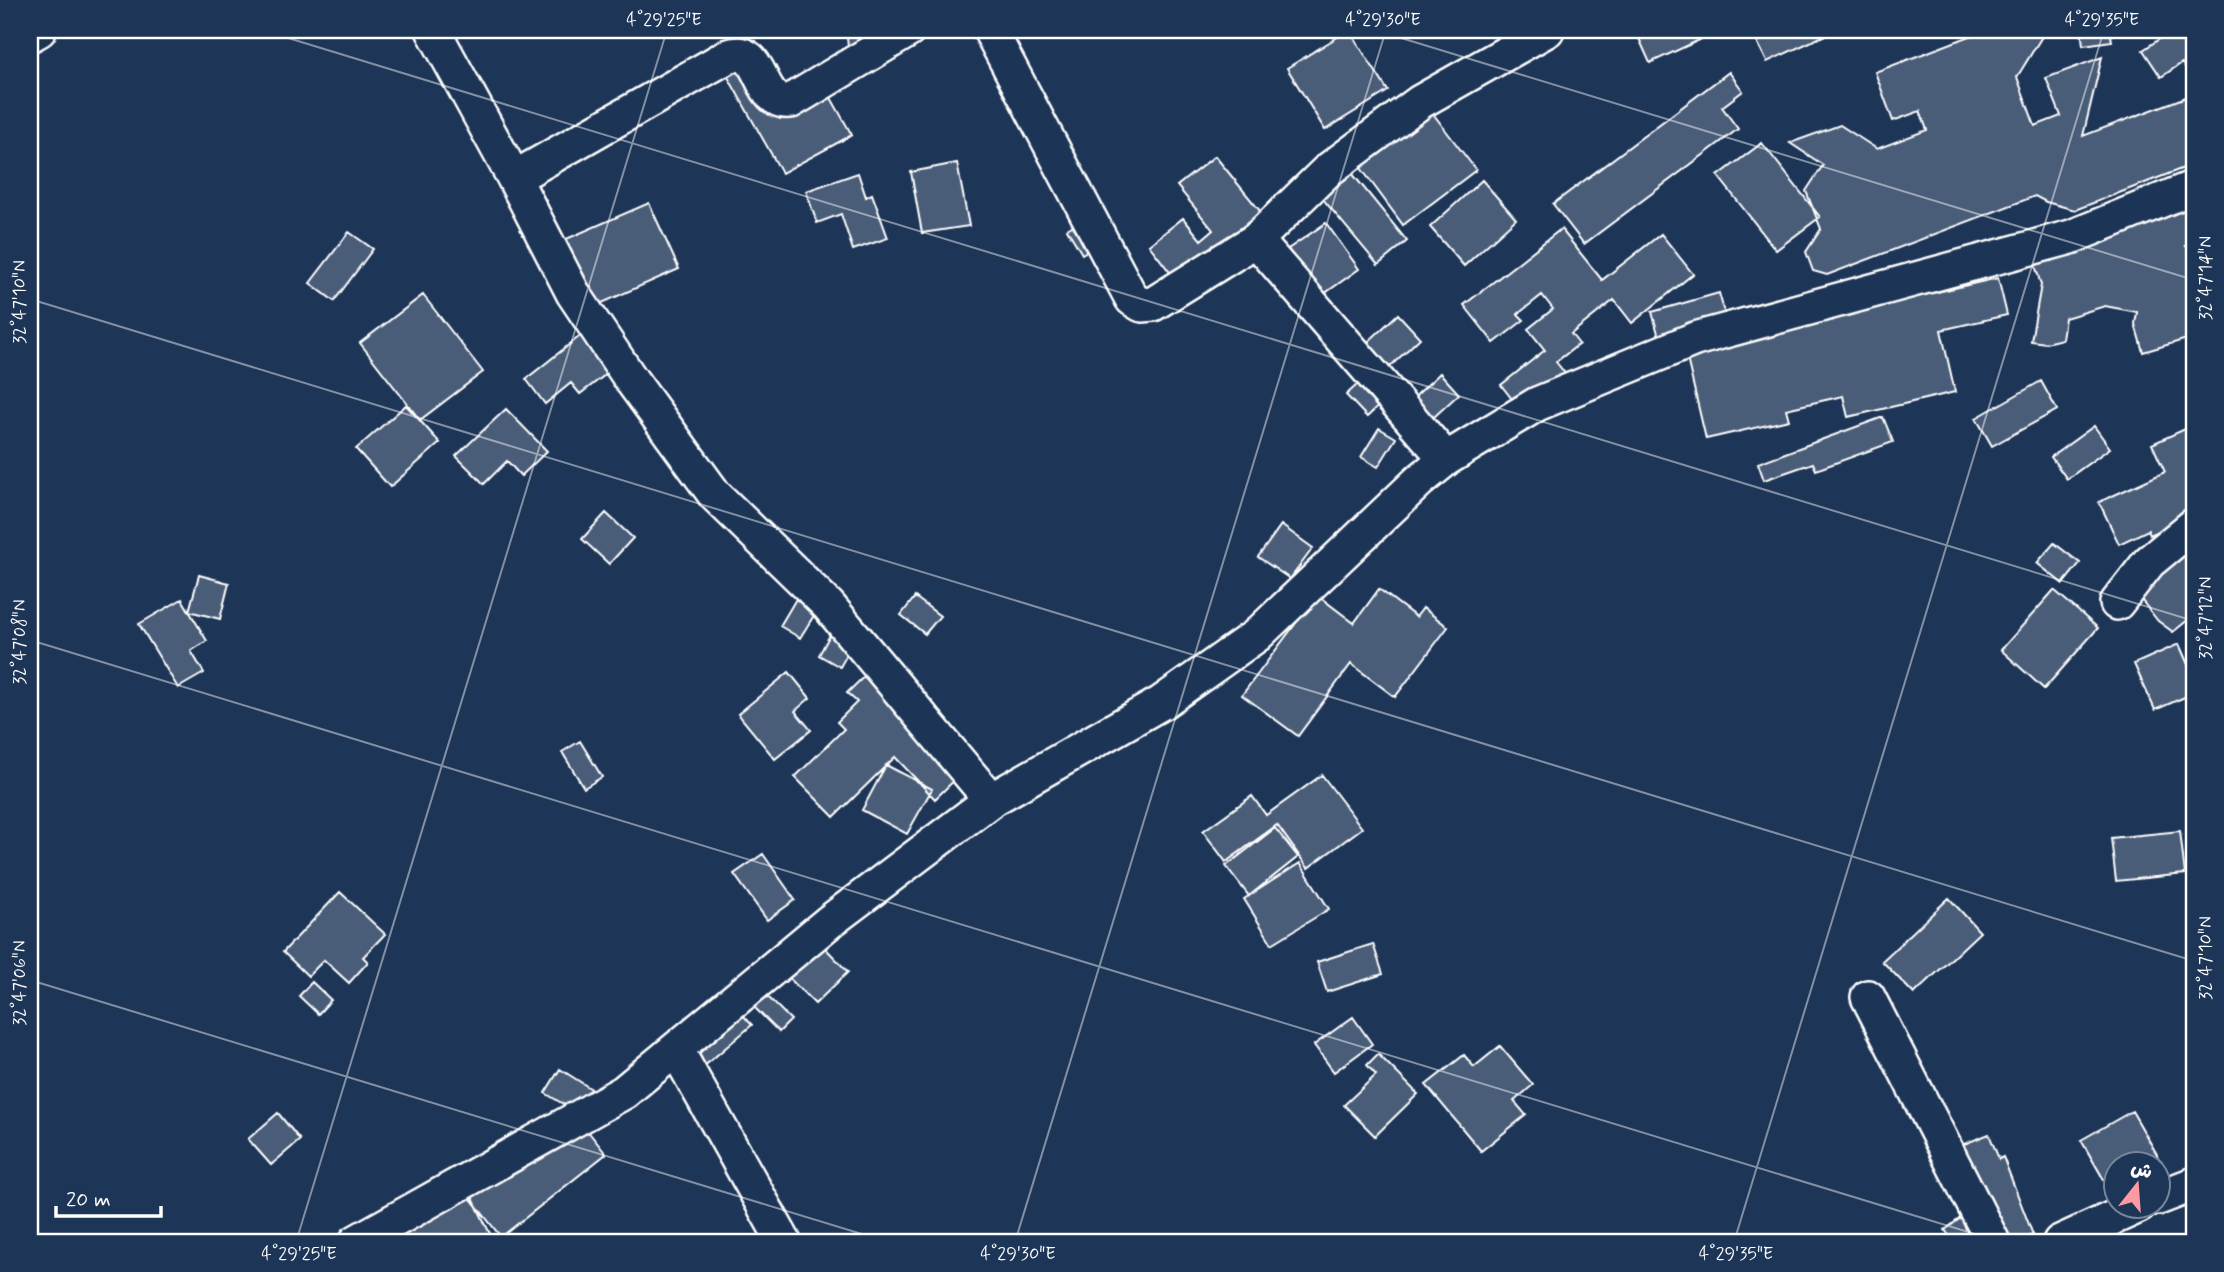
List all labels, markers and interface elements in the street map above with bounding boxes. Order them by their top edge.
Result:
text: 4°29'25"E [626,8,702,32]
text: 4°29'30"E [1345,8,1421,32]
text: 4°29'35"E [2065,8,2139,32]
text: 32°47'14"N [2194,236,2218,320]
text: 32°47'10"N [8,260,32,344]
text: 32°47'12"N [2194,576,2218,660]
text: 32°47'08"N [8,599,32,685]
text: 32°47'10"N [2194,916,2218,1000]
text: 32°47'06"N [8,940,32,1026]
north arrow [2102,1150,2172,1220]
text: ش [2128,1155,2155,1185]
scale bar [56,1174,161,1218]
text: 20 m [66,1186,111,1214]
text: 4°29'25"E [261,1242,337,1266]
text: 4°29'30"E [980,1242,1056,1266]
text: 4°29'35"E [1699,1242,1773,1266]

